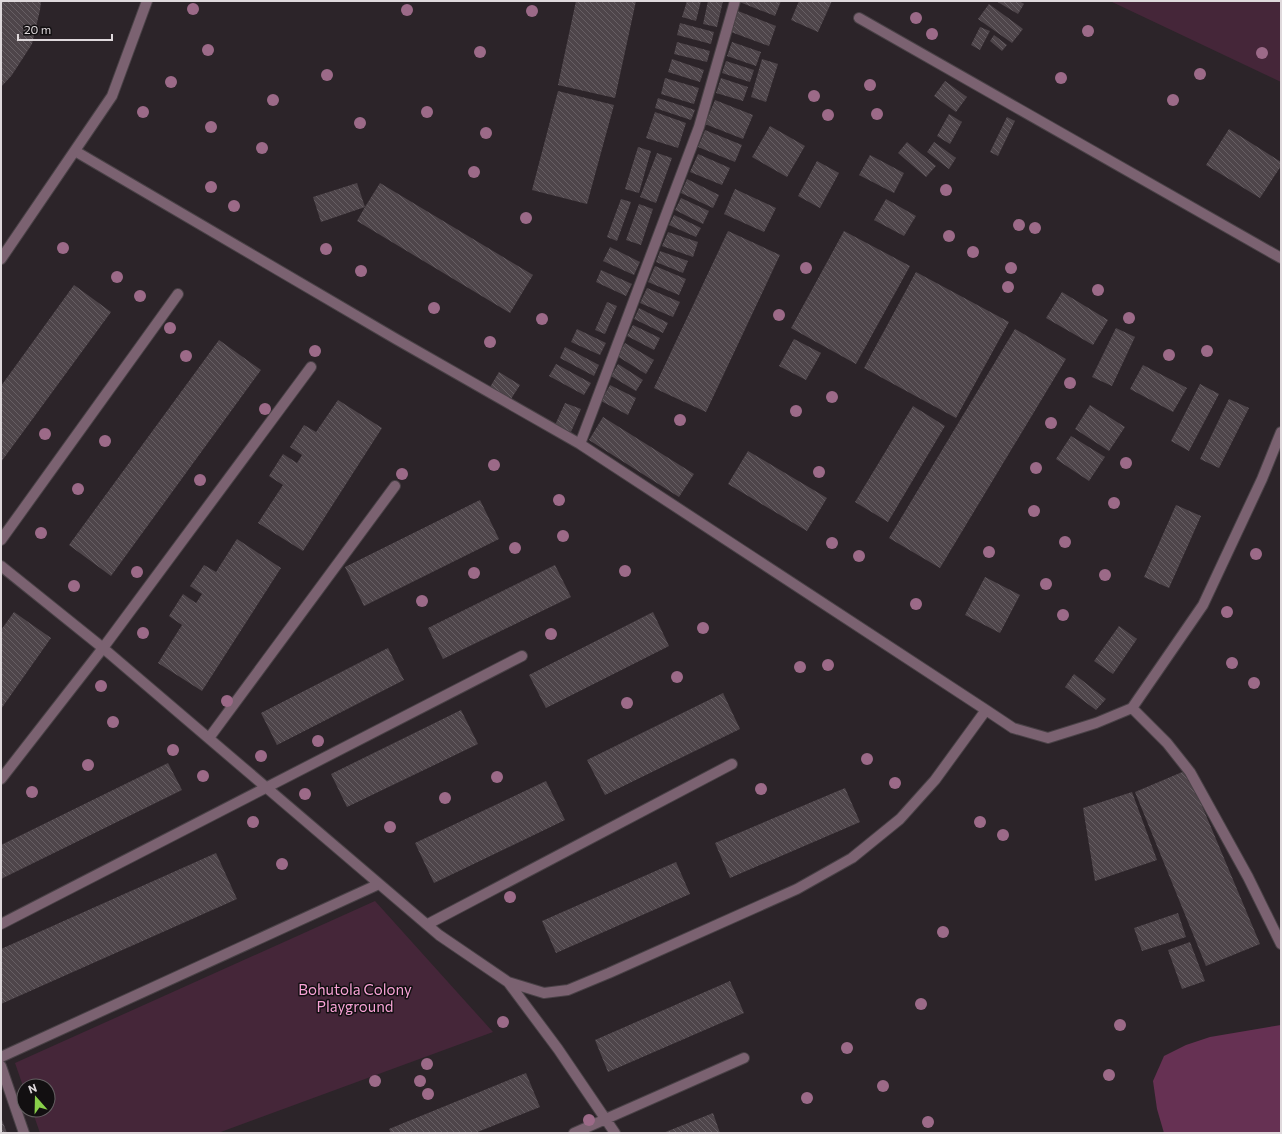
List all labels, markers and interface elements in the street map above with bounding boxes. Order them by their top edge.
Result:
scale bar [18,16,112,42]
text: 20 m [24,22,51,36]
park label: Bohutola Colony Playground [298,980,412,1015]
north arrow [16,1078,56,1118]
text: N [26,1081,39,1096]

